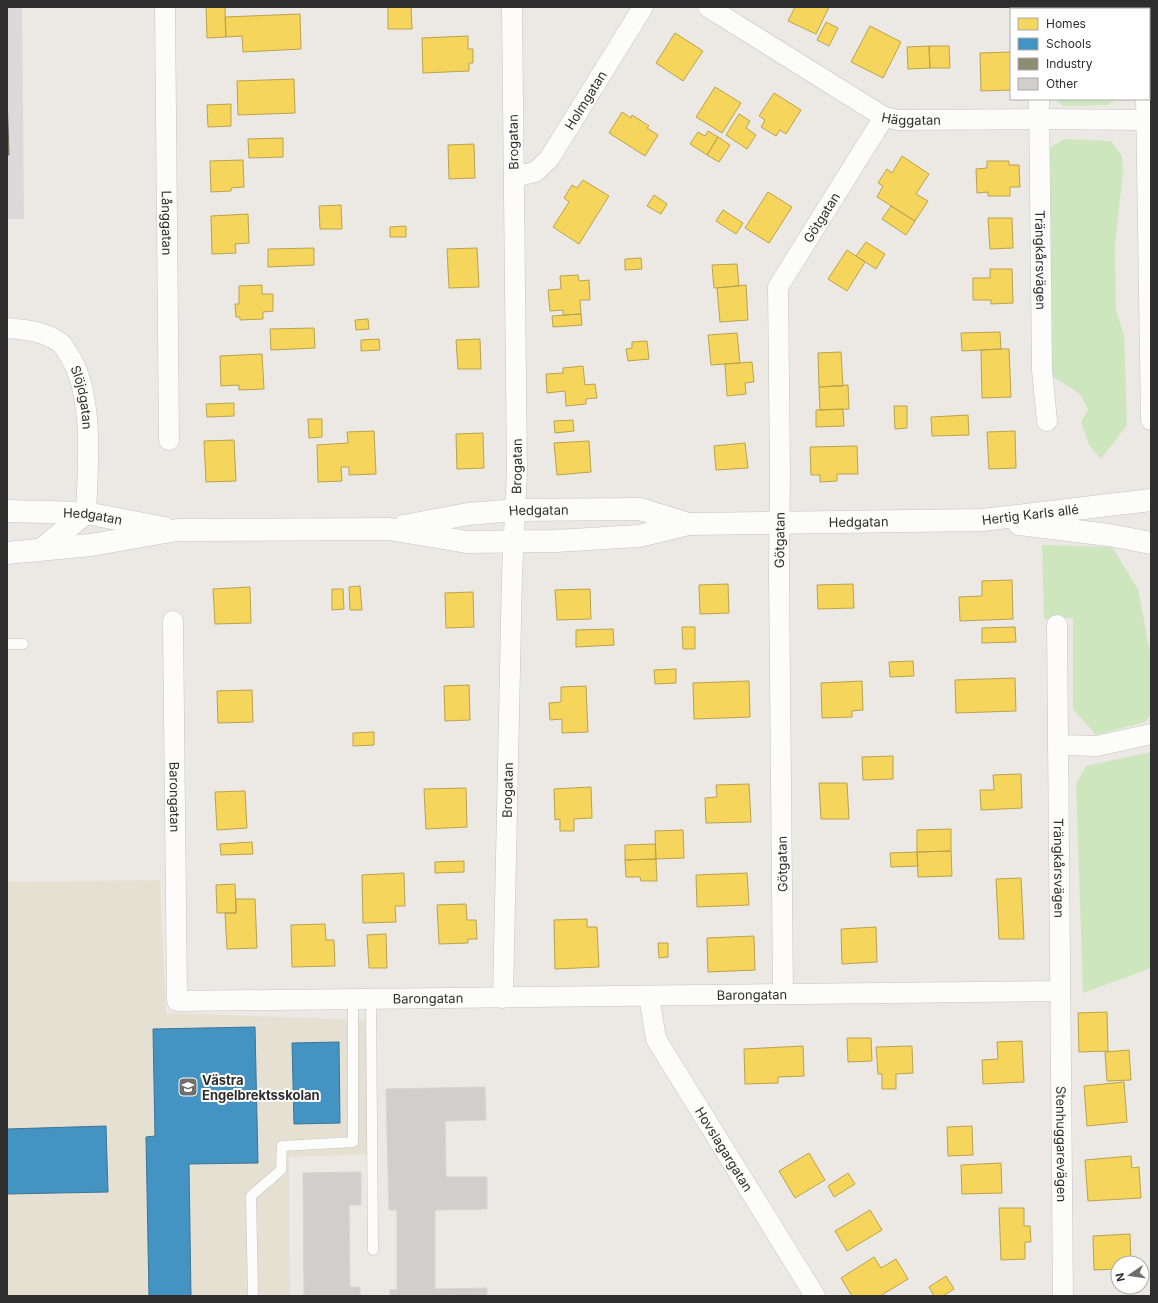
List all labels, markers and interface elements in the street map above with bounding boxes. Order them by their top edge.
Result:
legend [1010,8,1150,100]
text: Homes [1046,16,1086,31]
text: Schools [1046,36,1091,51]
text: Industry [1046,56,1093,71]
street label: Holmgatan [561,68,610,133]
text: Other [1046,76,1078,91]
street label: Häggatan [880,109,941,128]
street label: Brogatan [505,114,521,170]
street label: Götgatan [800,189,843,246]
street label: Långgatan [159,190,175,256]
street label: Trängkårsvägen [1032,210,1049,310]
street label: Slöjdgatan [68,363,96,430]
street label: Brogatan [508,438,525,494]
street label: Hertig Karls allé [981,501,1080,528]
street label: Hedgatan [508,502,569,518]
street label: Hedgatan [63,504,124,528]
street label: Götgatan [771,512,788,568]
street label: Hedgatan [829,513,889,530]
street label: Barongatan [166,762,183,832]
street label: Brogatan [499,762,516,818]
street label: Trängkårsvägen [1051,818,1068,918]
street label: Götgatan [774,836,790,892]
street label: Barongatan [717,986,787,1003]
street label: Barongatan [393,990,463,1007]
place label: Västra Engelbrektsskolan [202,1072,320,1103]
school or university icon: Västra Engelbrektsskolan [177,1076,199,1098]
street label: Stenhuggarevägen [1053,1086,1070,1202]
street label: Hovslagargatan [692,1104,756,1194]
north arrow [1110,1255,1150,1295]
text: N [1112,1272,1128,1283]

